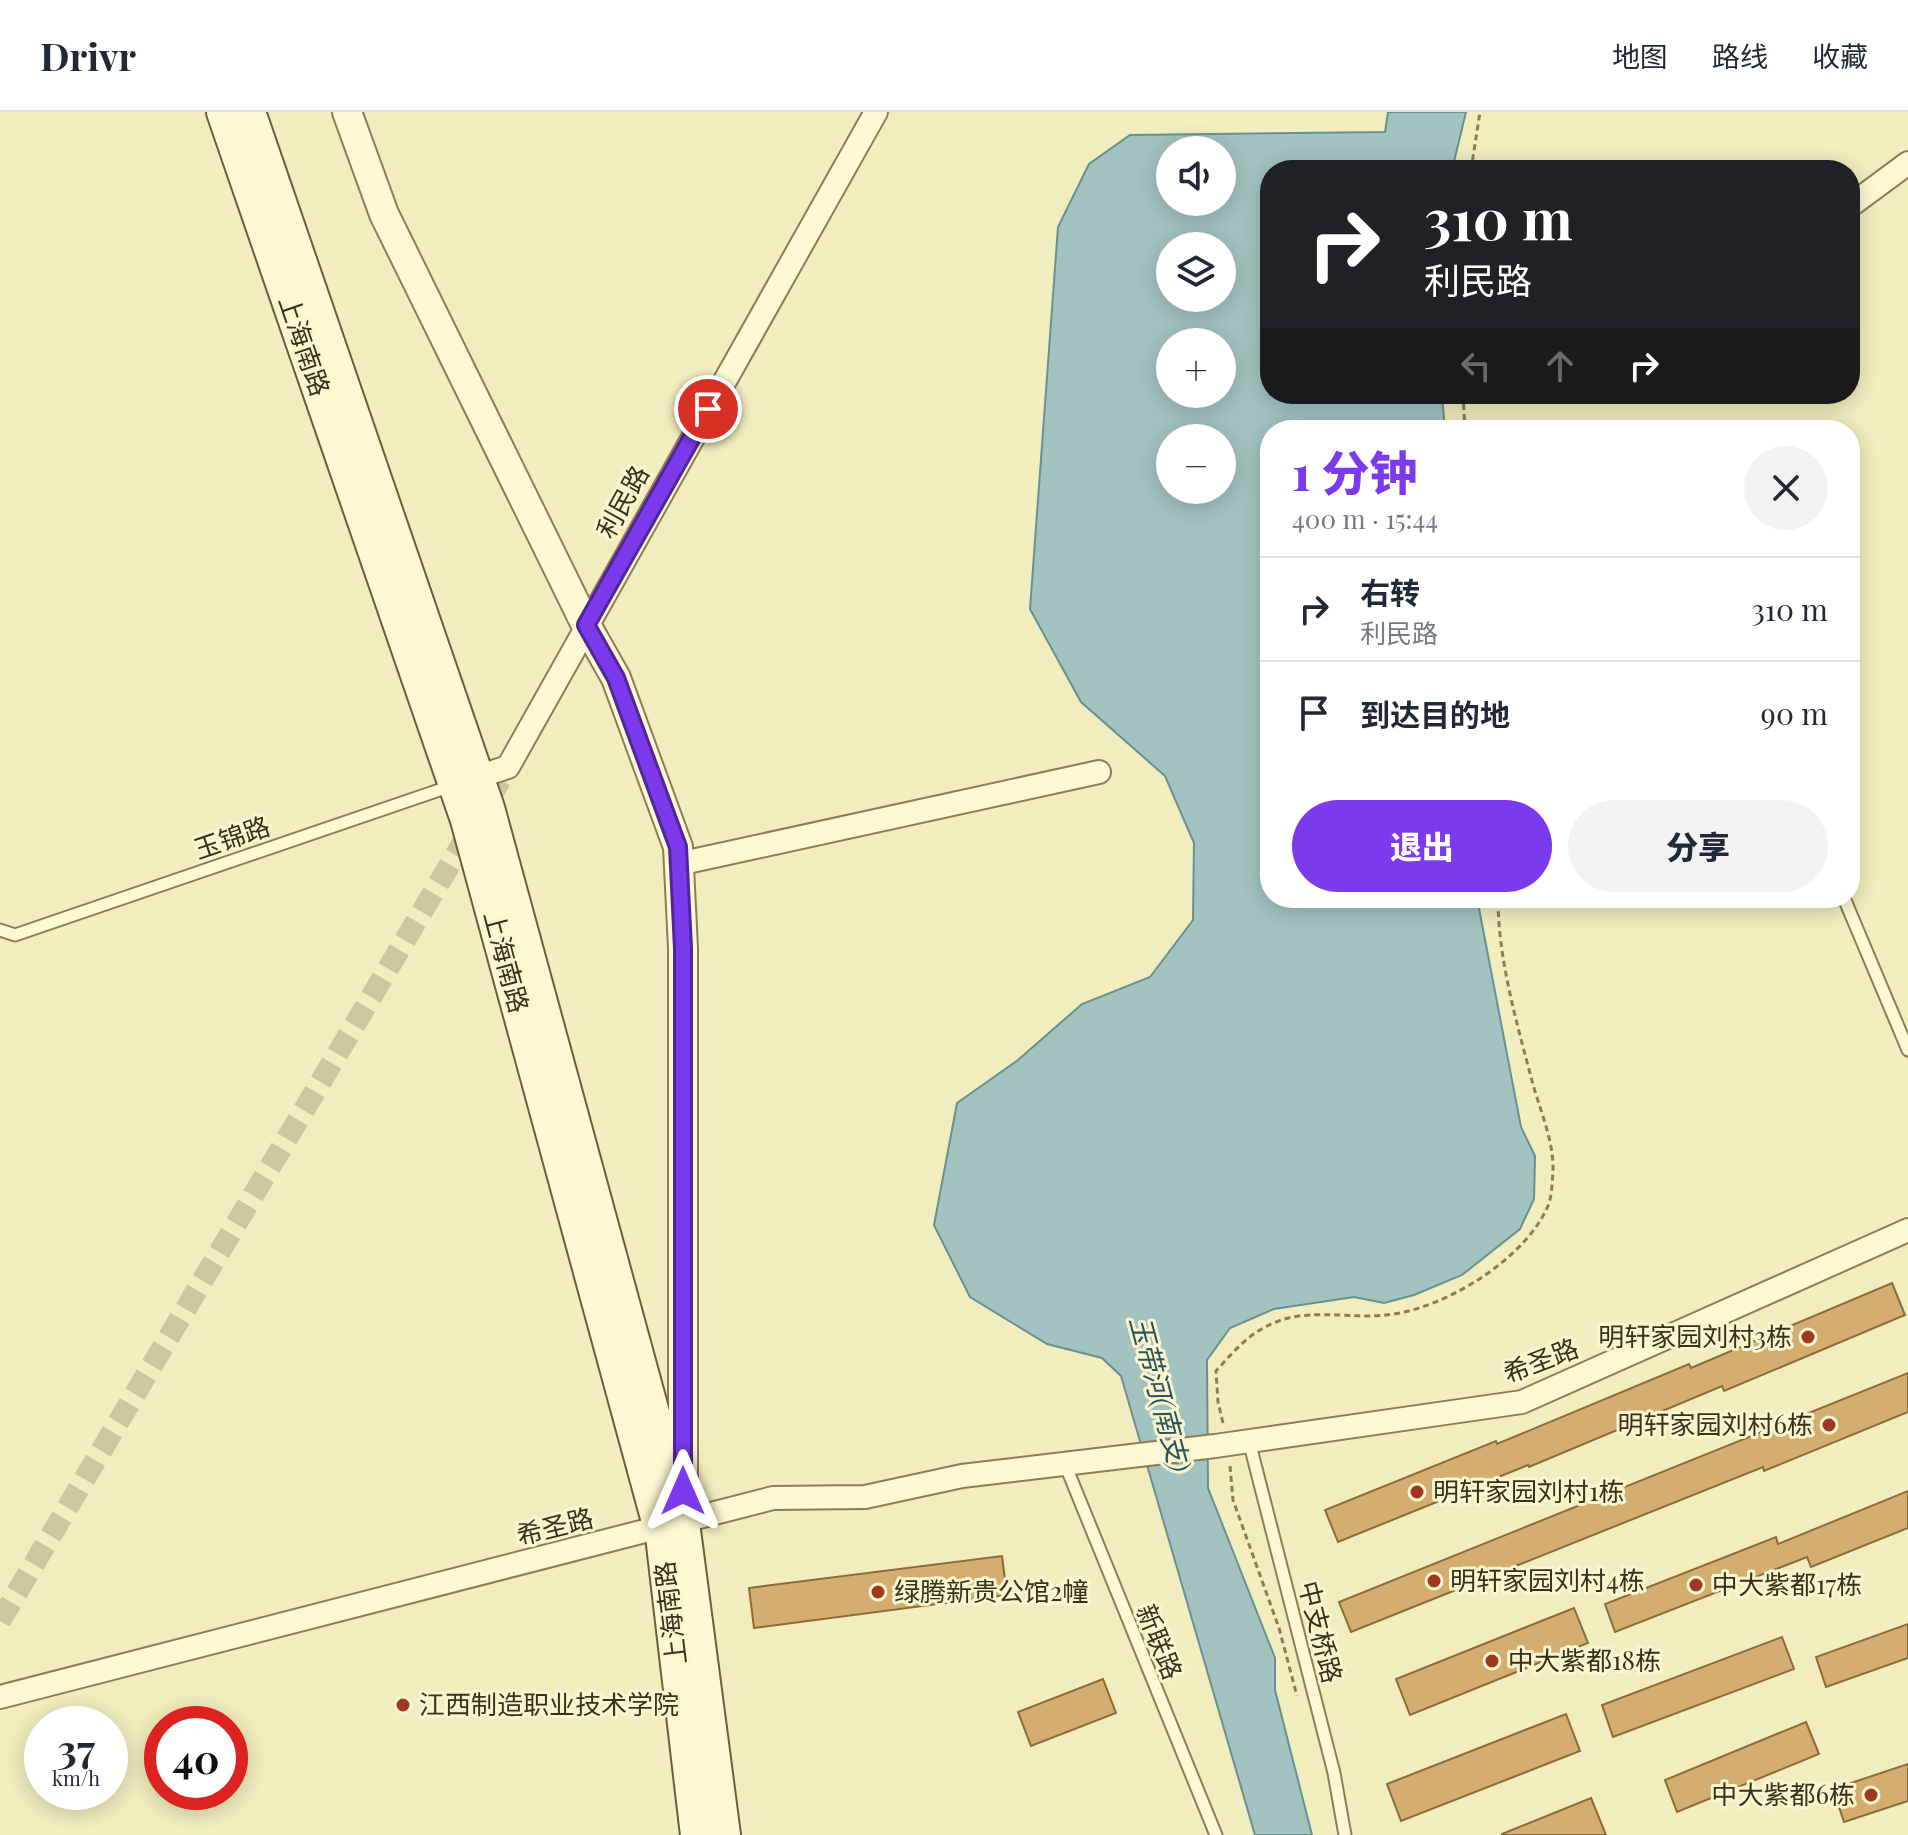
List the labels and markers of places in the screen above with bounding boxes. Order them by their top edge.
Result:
pin [674,375,742,443]
place label: 明轩家园刘村3栋 [1598,1318,1792,1353]
marker: 明轩家园刘村3栋 [1799,1328,1817,1346]
place label: 明轩家园刘村6栋 [1618,1406,1813,1441]
marker: 明轩家园刘村6栋 [1820,1416,1838,1434]
place label: 明轩家园刘村1栋 [1433,1473,1625,1508]
marker: 明轩家园刘村1栋 [1408,1483,1426,1501]
place label: 明轩家园刘村4栋 [1450,1562,1645,1597]
place label: 中大紫都17栋 [1712,1566,1862,1601]
marker: 明轩家园刘村4栋 [1425,1572,1443,1590]
place label: 绿腾新贵公馆2幢 [894,1573,1088,1608]
marker: 中大紫都17栋 [1687,1576,1705,1594]
marker: 绿腾新贵公馆2幢 [869,1583,887,1601]
place label: 中大紫都18栋 [1508,1642,1661,1677]
marker: 中大紫都18栋 [1483,1652,1501,1670]
place label: 江西制造职业技术学院 [419,1686,679,1721]
marker: 江西制造职业技术学院 [394,1696,412,1714]
place label: 中大紫都6栋 [1712,1776,1855,1811]
marker: 中大紫都6栋 [1862,1786,1880,1804]

